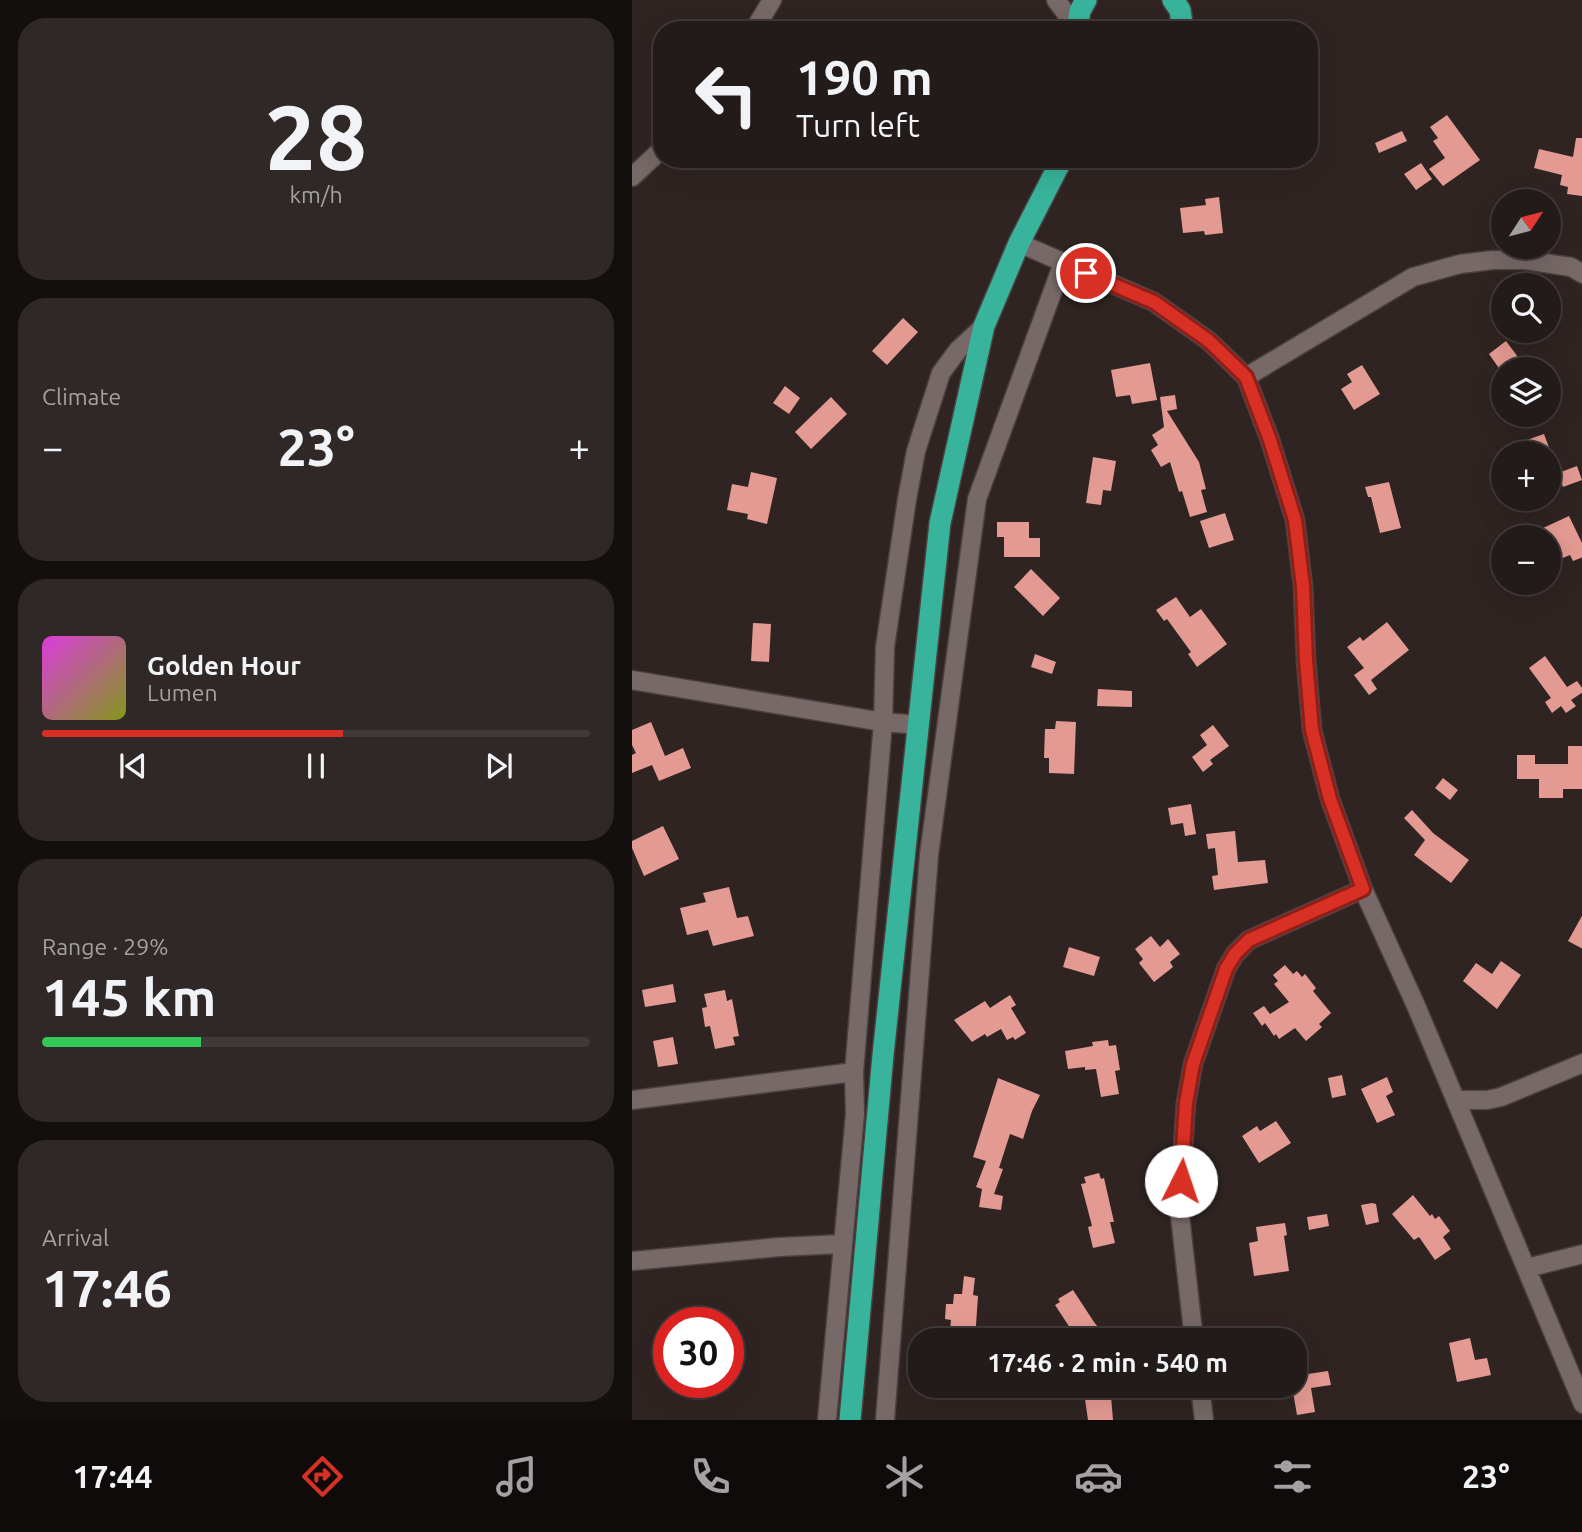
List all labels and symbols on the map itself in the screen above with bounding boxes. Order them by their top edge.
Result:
north arrow [1491,189,1561,259]
pin [1056,243,1116,303]
position arrow [1144,1144,1218,1218]
speed limit sign: 30 [653,1307,744,1398]

